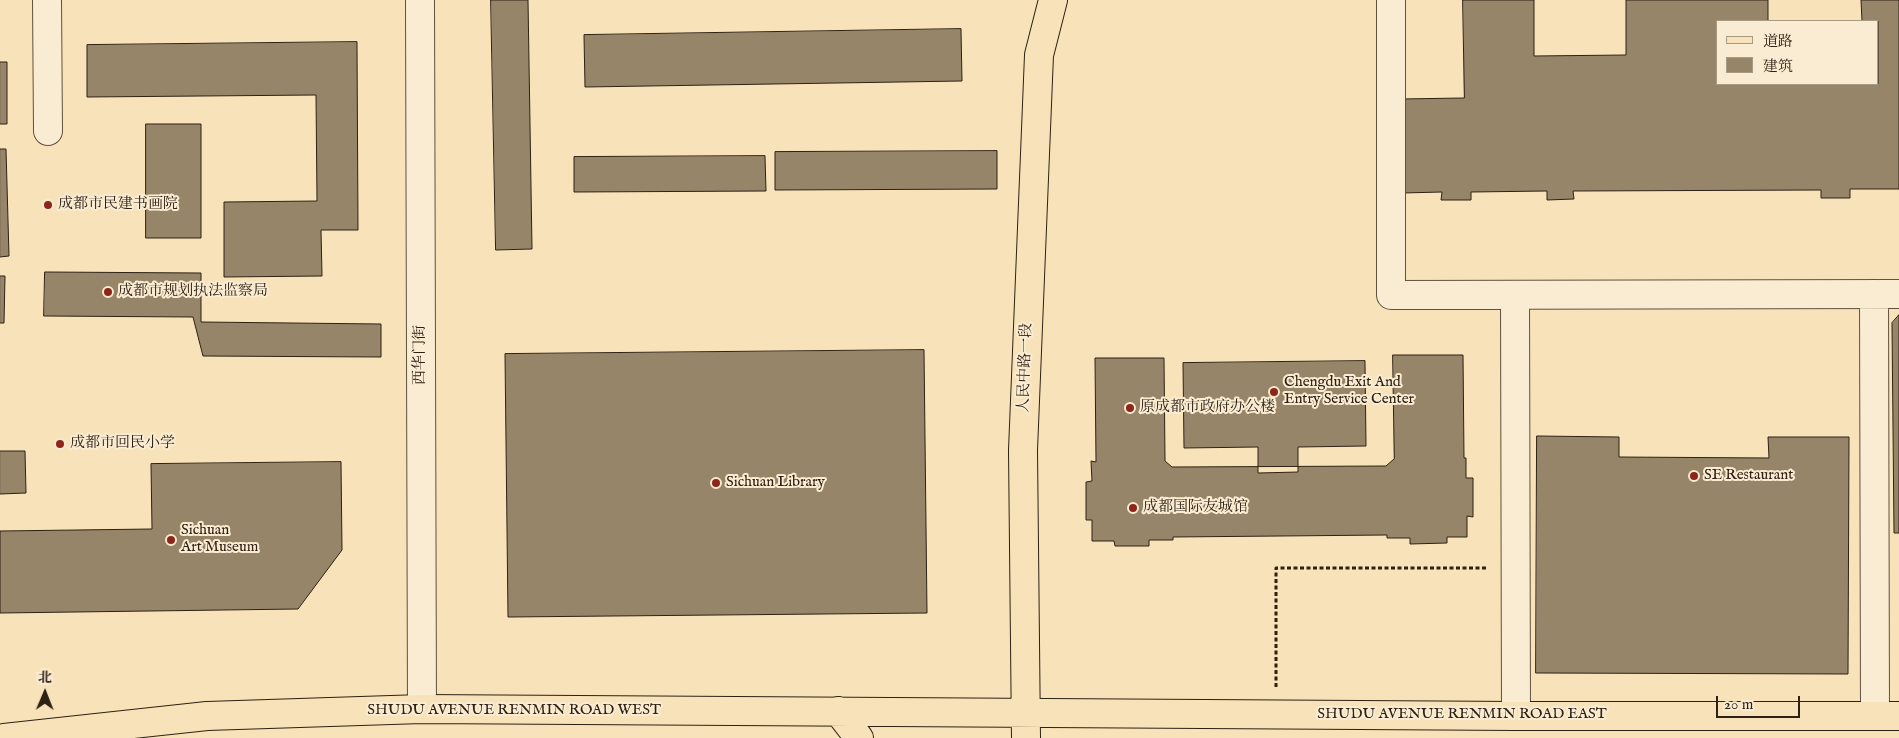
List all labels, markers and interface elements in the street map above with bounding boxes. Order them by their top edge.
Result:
legend [1716,20,1879,85]
text: 道路 [1763,32,1793,51]
text: 建筑 [1763,57,1793,76]
place label: 成都市民建书画院 [58,196,178,214]
marker: 成都市民建书画院 [42,199,54,211]
place label: 成都市规划执法监察局 [118,283,268,301]
marker: 成都市规划执法监察局 [102,286,114,298]
street label: 人民中路一段 [1015,323,1037,413]
street label: 西华门街 [412,325,430,385]
place label: Chengdu Exit And Entry Service Center [1284,374,1414,409]
marker: Chengdu Exit And Entry Service Center [1268,386,1280,398]
place label: 原成都市政府办公楼 [1140,399,1275,417]
marker: 原成都市政府办公楼 [1124,402,1136,414]
place label: 成都市回民小学 [70,435,175,453]
marker: 成都市回民小学 [54,438,66,450]
place label: SE Restaurant [1704,467,1793,485]
marker: SE Restaurant [1688,470,1700,482]
place label: Sichuan Library [726,474,825,492]
marker: Sichuan Library [710,477,722,489]
place label: 成都国际友城馆 [1143,499,1248,517]
marker: 成都国际友城馆 [1127,502,1139,514]
place label: Sichuan Art Museum [181,522,258,557]
marker: Sichuan Art Museum [165,534,177,546]
north arrow [20,668,70,718]
text: 北 [38,669,52,687]
scale bar [1719,686,1803,718]
text: 20 m [1724,695,1753,714]
street label: SHUDU AVENUE RENMIN ROAD WEST [367,702,661,720]
street label: SHUDU AVENUE RENMIN ROAD EAST [1317,706,1607,724]

